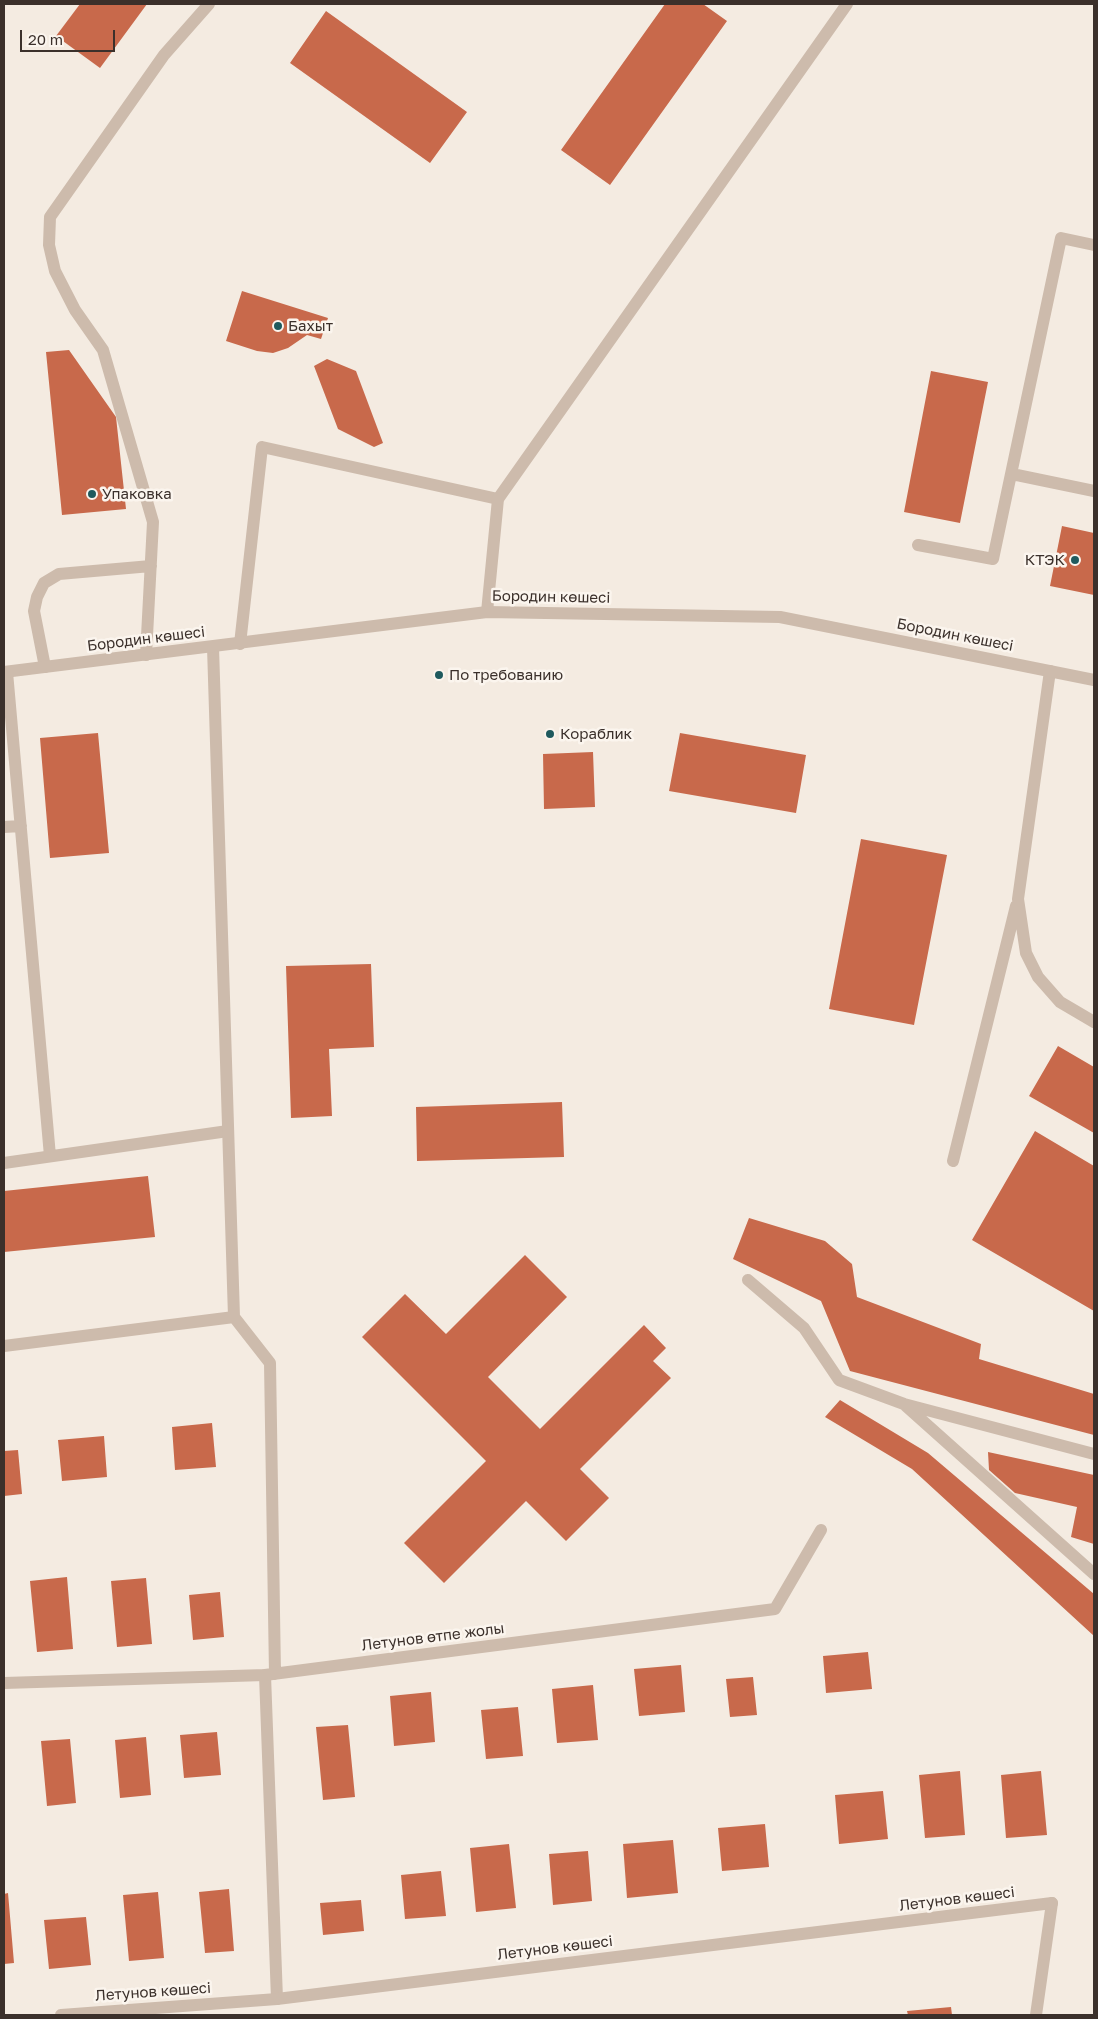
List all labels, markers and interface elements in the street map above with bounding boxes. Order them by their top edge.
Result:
scale bar [22,20,118,52]
text: 20 m [28,30,63,48]
place label: Бахыт [288,317,333,335]
marker: Бахыт [272,320,284,332]
place label: Упаковка [102,485,172,503]
marker: Упаковка [86,488,98,500]
place label: КТЭК [1025,551,1065,569]
marker: КТЭК [1069,554,1081,566]
street label: Бородин көшесі [492,587,610,607]
street label: Бородин көшесі [895,615,1015,655]
street label: Бородин көшесі [86,623,206,655]
place label: По требованию [449,666,563,684]
marker: По требованию [433,669,445,681]
place label: Кораблик [560,725,632,743]
marker: Кораблик [544,728,556,740]
street label: Летунов өтпе жолы [361,1619,505,1655]
street label: Летунов көшесі [898,1883,1016,1915]
street label: Летунов көшесі [496,1932,614,1964]
street label: Летунов көшесі [94,1979,212,2005]

